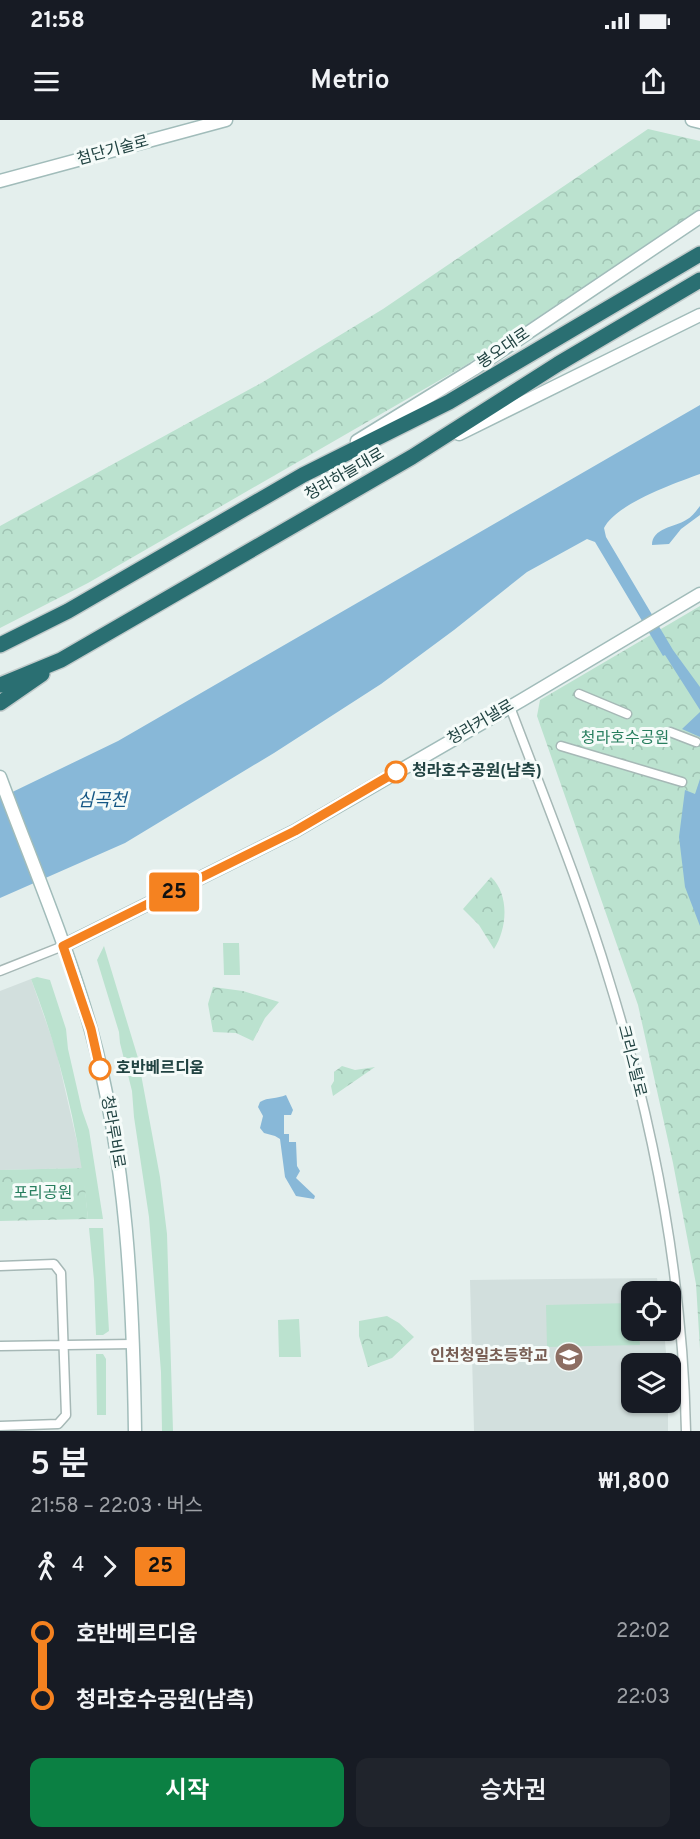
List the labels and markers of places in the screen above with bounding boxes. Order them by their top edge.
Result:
marker: 청라호수공원(남측) [385,761,407,783]
place label: 청라호수공원(남측) [412,762,542,782]
marker: 호반베르디움 [89,1058,111,1080]
place label: 호반베르디움 [116,1059,204,1079]
school or university icon: 인천청일초등학교 [553,1341,585,1373]
place label: 인천청일초등학교 [430,1346,548,1367]

